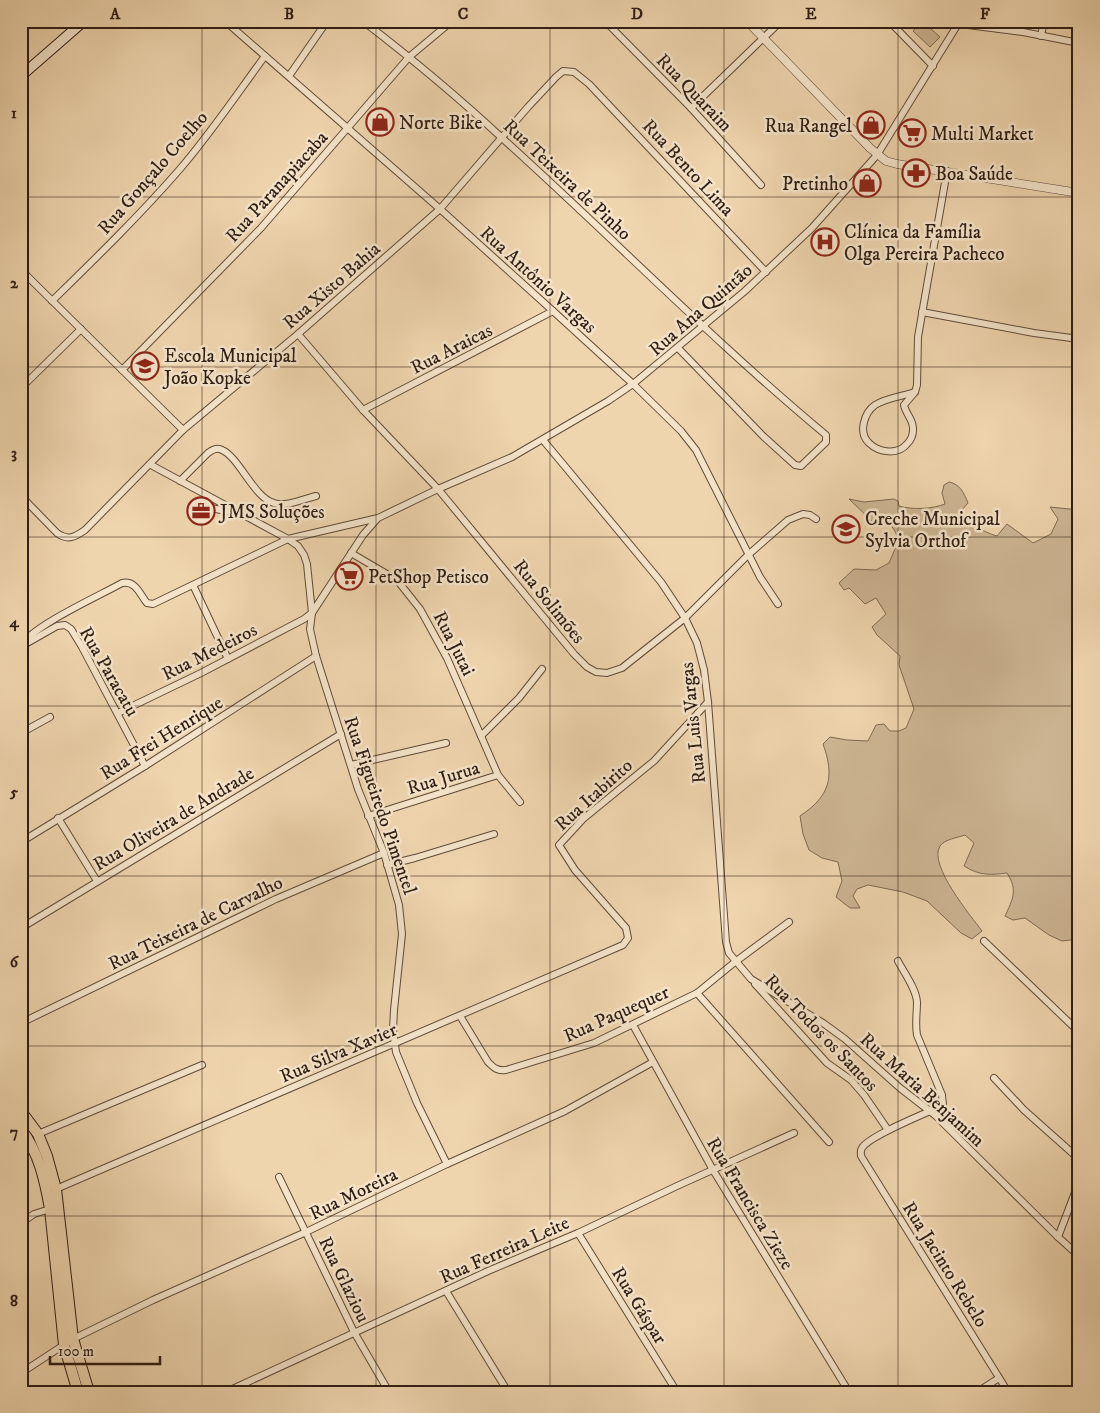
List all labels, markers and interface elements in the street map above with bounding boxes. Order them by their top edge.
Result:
text: A [109,4,121,24]
text: B [284,4,294,24]
text: C [458,4,468,24]
text: D [631,4,643,24]
text: E [805,4,817,24]
text: F [980,4,990,24]
street label: Rua Quaraim [651,49,737,137]
text: 1 [11,103,17,123]
street label: Rua Gonçalo Coelho [93,107,213,239]
shop icon: Norte Bike [365,107,395,137]
shop icon: Rua Rangel [856,110,886,140]
place label: Norte Bike [399,112,483,135]
street label: Rua Teixeira de Pinho [498,115,636,245]
street label: Rua Bento Lima [637,115,739,221]
place label: Rua Rangel [765,115,852,138]
supermarket icon: Multi Market [897,118,927,148]
place label: Multi Market [931,123,1034,146]
street label: Rua Paranapiacaba [221,127,333,247]
pharmacy icon: Boa Saúde [901,158,931,188]
place label: Boa Saúde [935,163,1013,186]
shop icon: Pretinho [852,168,882,198]
place label: Pretinho [782,173,848,196]
place label: Clínica da Família Olga Pereira Pacheco [844,221,1005,266]
street label: Rua Antônio Vargas [475,222,601,339]
hospital icon: Clínica da Família Olga Pereira Pacheco [810,227,840,257]
street label: Rua Xisto Bahia [279,238,385,335]
street label: Rua Ana Quintão [645,259,757,361]
text: 2 [10,273,19,293]
street label: Rua Araicas [407,319,496,380]
place label: Escola Municipal João Kopke [162,345,297,390]
school or university icon: Escola Municipal João Kopke [130,351,160,381]
text: 3 [11,443,17,463]
office icon: JMS Soluções [186,496,216,526]
place label: JMS Soluções [218,501,325,524]
place label: Creche Municipal Sylvia Orthof [865,508,1000,553]
school or university icon: Creche Municipal Sylvia Orthof [831,514,861,544]
street label: Rua Solimões [508,555,590,649]
supermarket icon: PetShop Petisco [334,561,364,591]
place label: PetShop Petisco [368,566,489,589]
street label: Rua Jutai [428,608,480,680]
text: 4 [8,612,19,632]
street label: Rua Medeiros [158,619,261,686]
street label: Rua Paracatu [74,623,144,721]
street label: Rua Luis Vargas [676,661,711,785]
street label: Rua Frei Henrique [96,691,228,786]
street label: Rua Figueiredo Pimentel [338,713,421,898]
street label: Rua Itabirito [550,754,638,836]
street label: Rua Jurua [404,757,482,800]
street label: Rua Oliveira de Andrade [89,762,258,876]
text: 5 [9,782,18,802]
street label: Rua Teixeira de Carvalho [105,871,287,976]
text: 6 [10,952,20,972]
street label: Rua Todos os Santos [759,970,883,1096]
street label: Rua Paquequer [560,981,673,1049]
street label: Rua Silva Xavier [277,1018,401,1088]
street label: Rua Maria Benjamim [855,1028,989,1152]
text: 7 [10,1122,18,1142]
street label: Rua Francisca Zieze [701,1133,798,1274]
street label: Rua Moreira [306,1163,401,1226]
street label: Rua Jacinto Rebelo [897,1198,993,1332]
street label: Rua Ferreira Leite [436,1211,573,1289]
street label: Rua Glaziou [313,1233,374,1326]
street label: Rua Gáspar [606,1263,671,1349]
text: 8 [10,1291,18,1311]
scale bar [50,1333,160,1365]
text: 100 m [58,1342,94,1361]

